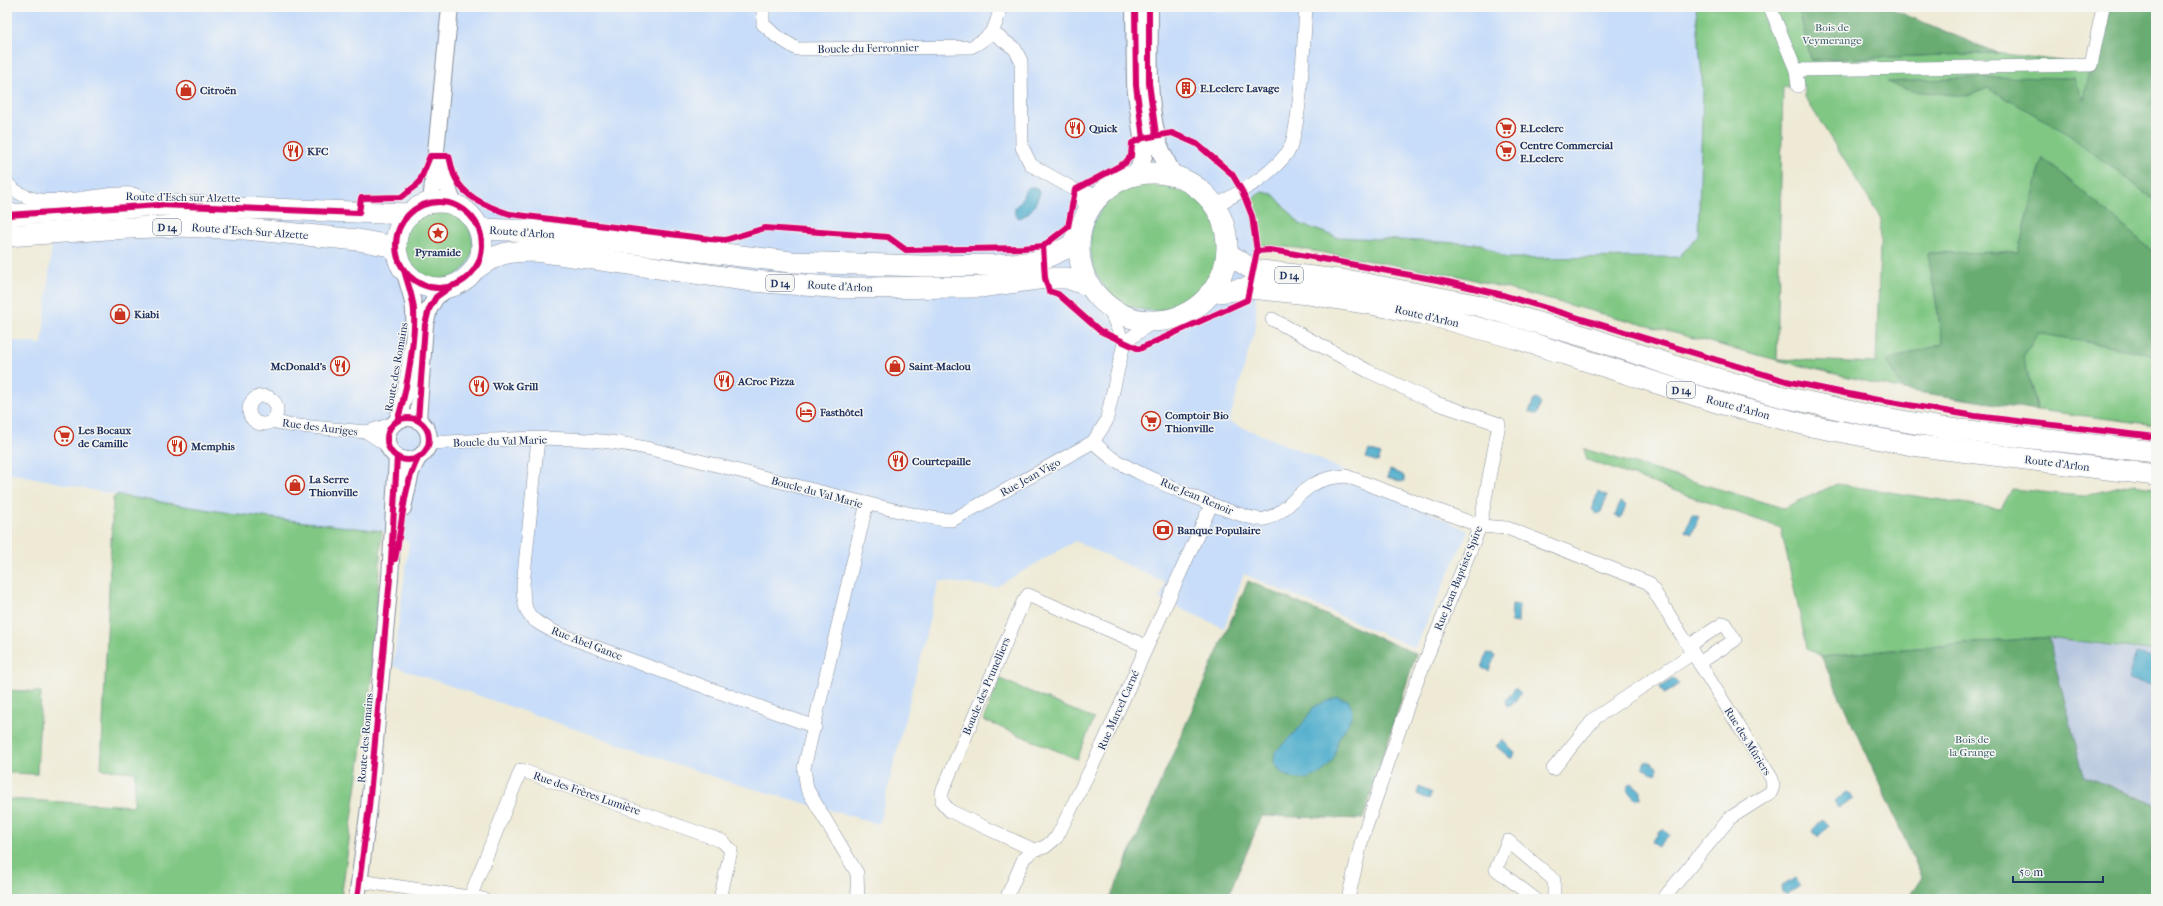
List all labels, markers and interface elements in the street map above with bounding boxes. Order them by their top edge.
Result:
park label: Bois de Veymerange [1801,21,1862,47]
street label: Boucle du Ferronnier [817,41,919,56]
building icon: E.Leclerc Lavage [1175,77,1197,99]
shop icon: Citroën [175,79,197,101]
place label: E.Leclerc Lavage [1200,82,1280,95]
place label: Citroën [200,84,237,97]
restaurant icon: Quick [1064,117,1086,139]
supermarket icon: E.Leclerc [1495,117,1517,139]
place label: Quick [1089,122,1118,135]
place label: E.Leclerc [1520,122,1564,135]
place label: Centre Commercial E.Leclerc [1520,139,1614,165]
restaurant icon: KFC [282,140,304,162]
supermarket icon: Centre Commercial E.Leclerc [1495,140,1517,162]
place label: KFC [307,145,329,158]
street label: Route d'Esch sur Alzette [125,190,241,205]
road number: D 14 [153,219,181,235]
street label: Route d'Esch-Sur-Alzette [191,221,310,242]
place icon: Pyramide [427,222,449,244]
street label: Route d'Arlon [489,224,556,241]
place label: Pyramide [415,246,462,259]
road number: D 14 [1275,267,1303,283]
road number: D 14 [766,275,794,291]
street label: Route d'Arlon [807,278,874,295]
shop icon: Kiabi [109,303,131,325]
street label: Route d'Arlon [1393,303,1461,330]
place label: Kiabi [134,308,160,321]
street label: Route des Romains [382,321,411,413]
restaurant icon: McDonald's [329,355,351,377]
shop icon: Saint-Maclou [884,355,906,377]
place label: McDonald's [270,360,326,373]
place label: Saint-Maclou [909,360,971,373]
restaurant icon: ACroc Pizza [713,370,735,392]
restaurant icon: Wok Grill [468,375,490,397]
place label: ACroc Pizza [737,375,795,388]
place label: Wok Grill [492,380,539,393]
road number: D 14 [1667,382,1695,398]
street label: Route d'Arlon [1704,393,1772,422]
hotel icon: Fasthôtel [795,401,817,423]
place label: Fasthôtel [819,406,864,419]
place label: Comptoir Bio Thionville [1164,409,1229,435]
supermarket icon: Comptoir Bio Thionville [1140,410,1162,432]
street label: Rue des Auriges [281,416,359,439]
place label: Les Bocaux de Camille [78,424,131,450]
supermarket icon: Les Bocaux de Camille [53,425,75,447]
street label: Boucle du Val Marie [453,433,548,450]
restaurant icon: Memphis [166,435,188,457]
place label: Memphis [190,440,235,453]
restaurant icon: Courtepaille [887,450,909,472]
street label: Route d'Arlon [2024,453,2091,474]
place label: Courtepaille [912,455,972,468]
street label: Rue Jean Vigo [998,455,1063,499]
place label: La Serre Thionville [308,473,358,499]
shop icon: La Serre Thionville [284,474,306,496]
street label: Boucle du Val Marie [770,474,865,511]
street label: Rue Jean Renoir [1158,475,1236,518]
bank icon: Banque Populaire [1152,519,1174,541]
place label: Banque Populaire [1177,524,1261,537]
street label: Rue Jean-Baptiste Spire [1432,524,1486,632]
street label: Rue Abel Gance [549,624,625,663]
street label: Boucle des Prunelliers [960,635,1013,737]
street label: Rue Marcel Carné [1095,668,1142,752]
street label: Route des Romains [355,692,376,784]
street label: Rue des Mûriers [1721,705,1774,778]
park label: Bois de la Grange [1948,733,1995,759]
street label: Rue des Frères Lumière [531,769,643,818]
scale bar [2013,858,2103,884]
text: 50 m [2019,865,2043,879]

